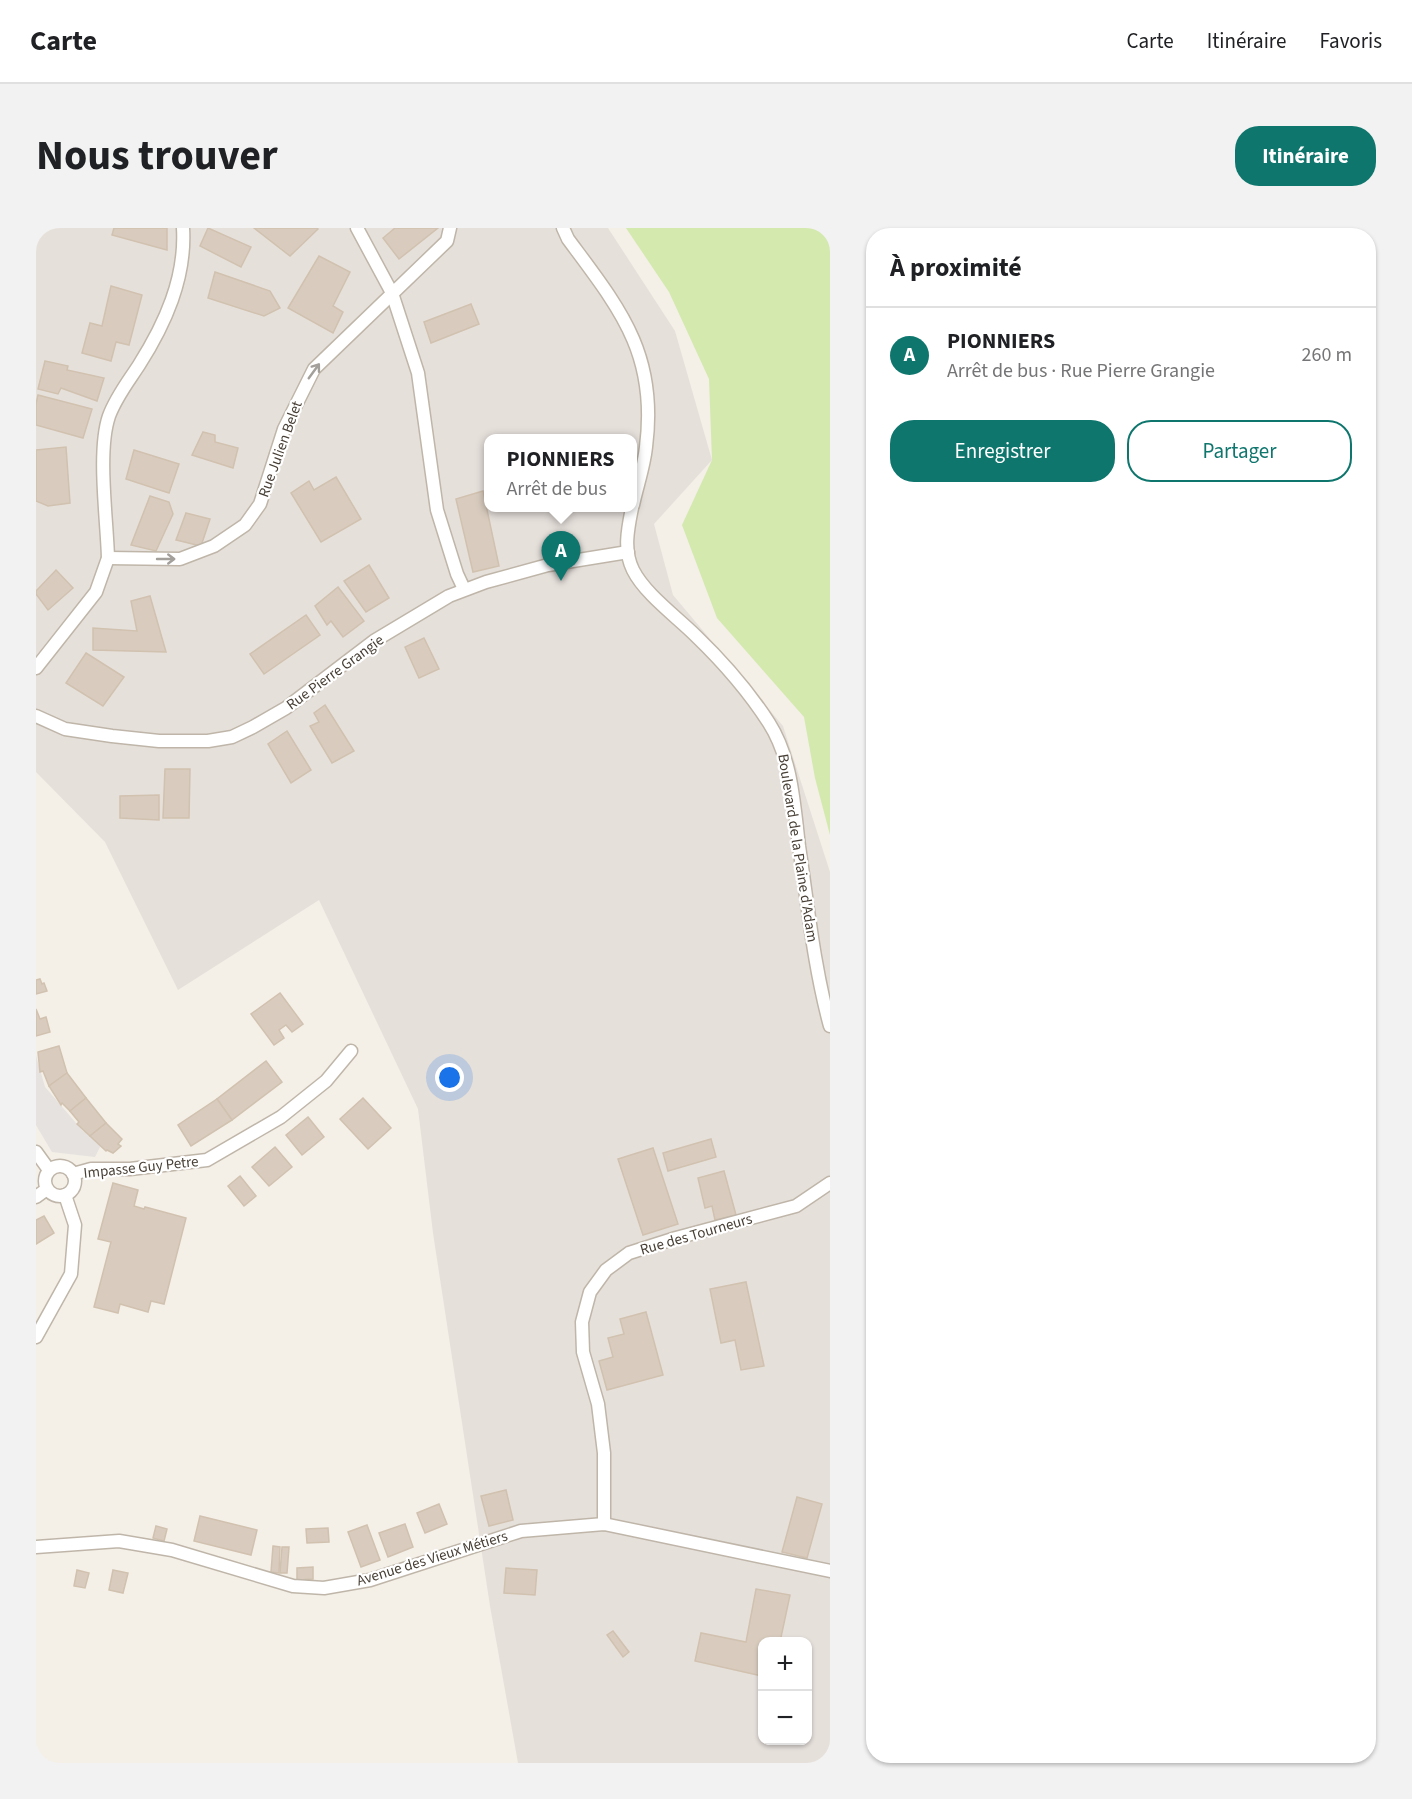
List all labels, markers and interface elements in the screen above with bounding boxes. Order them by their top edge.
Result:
text: Carte [30,21,97,61]
text: Carte [1127,26,1174,56]
text: Itinéraire [1207,26,1286,56]
text: Favoris [1319,26,1382,56]
text: Nous trouver [36,126,278,186]
button: Itinéraire [1235,126,1376,186]
text: À proximité [890,249,1022,286]
text: PIONNIERS [947,325,1055,357]
text: A [904,341,915,369]
text: 260 m [1302,341,1352,369]
text: Arrêt de bus · Rue Pierre Grangie [947,357,1215,385]
one-way arrow [308,364,320,380]
street label: Rue Julien Belet [253,398,308,500]
button: Enregistrer [890,420,1115,482]
button: Partager [1127,420,1352,482]
popup [484,434,637,512]
text: PIONNIERS [506,443,615,475]
text: Arrêt de bus [506,475,607,503]
pin: A [542,532,580,581]
one-way arrow [156,553,176,565]
street label: Rue Pierre Grangie [282,630,388,715]
street label: Boulevard de la Plaine d'Adam [772,753,823,944]
your location [435,1063,464,1092]
street label: Impasse Guy Petre [83,1151,200,1184]
street label: Rue des Tourneurs [637,1208,755,1261]
street label: Avenue des Vieux Métiers [354,1526,510,1591]
map controls [758,1637,812,1745]
button: + [758,1637,812,1691]
button: − [758,1691,812,1745]

